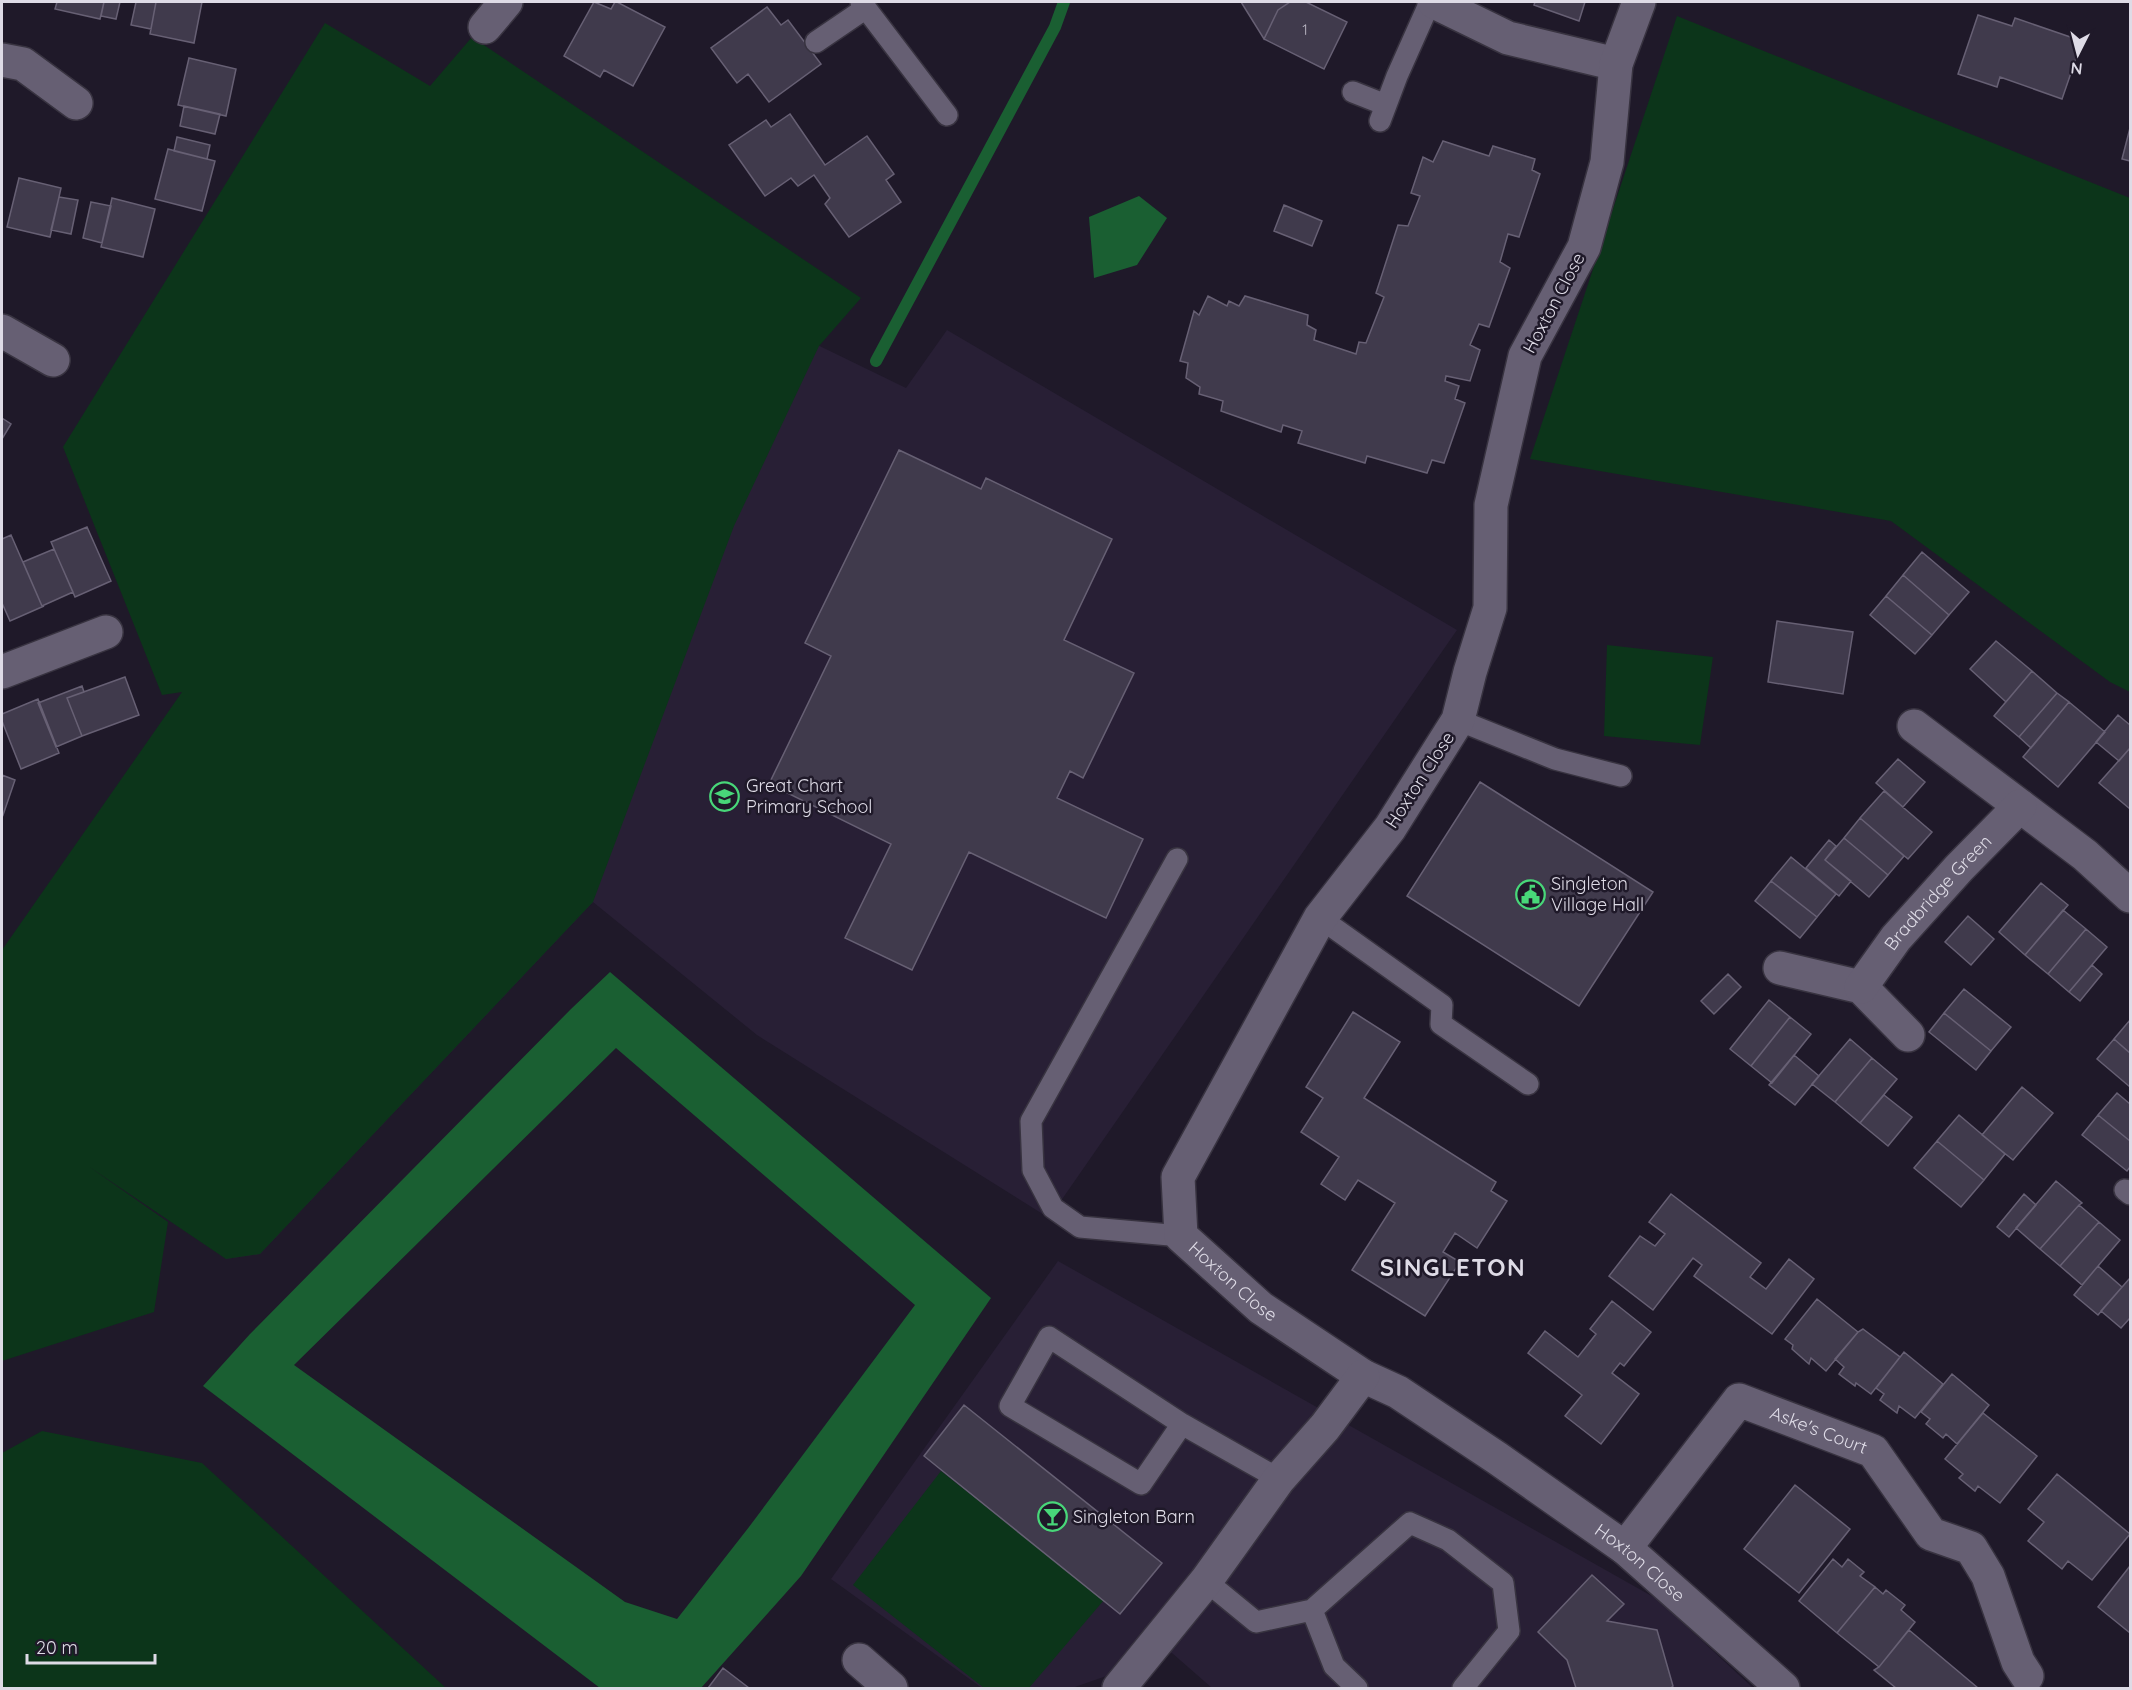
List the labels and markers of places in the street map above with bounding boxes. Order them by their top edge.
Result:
place label: Great Chart Primary School [746,774,872,818]
school or university icon: Great Chart Primary School [709,780,741,812]
place label: Singleton Village Hall [1551,872,1644,916]
public building icon: Singleton Village Hall [1514,878,1546,910]
bar icon: Singleton Barn [1036,1501,1068,1533]
place label: Singleton Barn [1073,1505,1195,1528]

